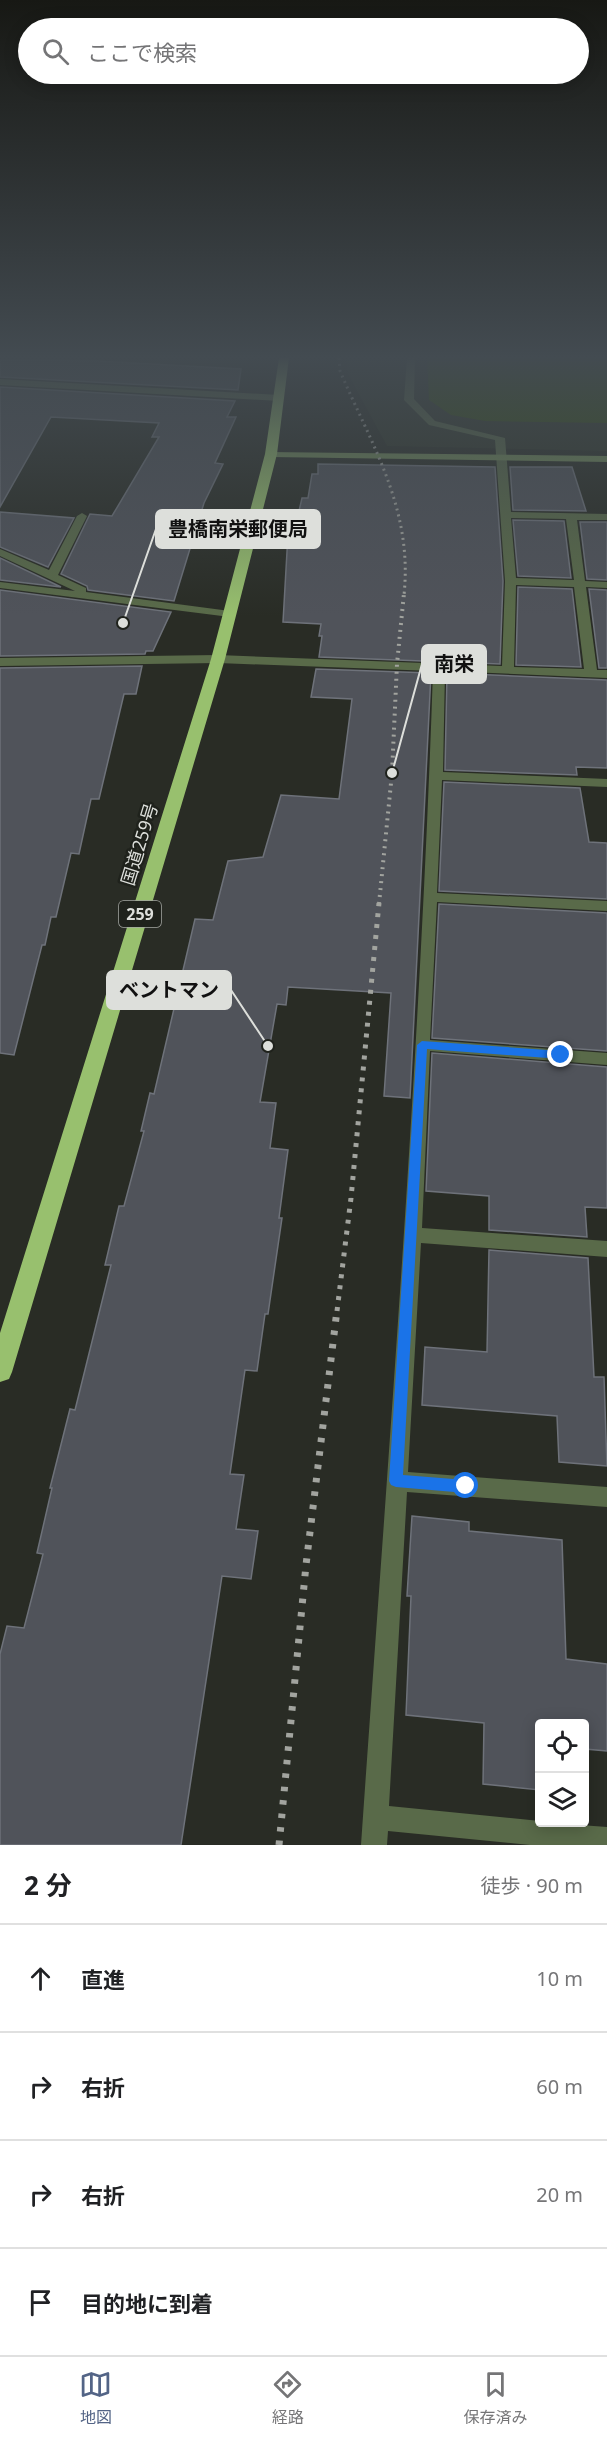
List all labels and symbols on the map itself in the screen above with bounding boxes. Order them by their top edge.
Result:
callout: 豊橋南栄郵便局 [156,510,320,548]
text: 豊橋南栄郵便局 [168,515,308,542]
callout: 南栄 [422,645,486,683]
text: 南栄 [434,650,474,677]
street label: 国道259号 [115,800,163,888]
road number: 259 [119,901,161,927]
callout: ベントマン [107,971,231,1009]
text: ベントマン [119,976,219,1003]
route end [547,1041,573,1067]
route start [452,1472,478,1498]

